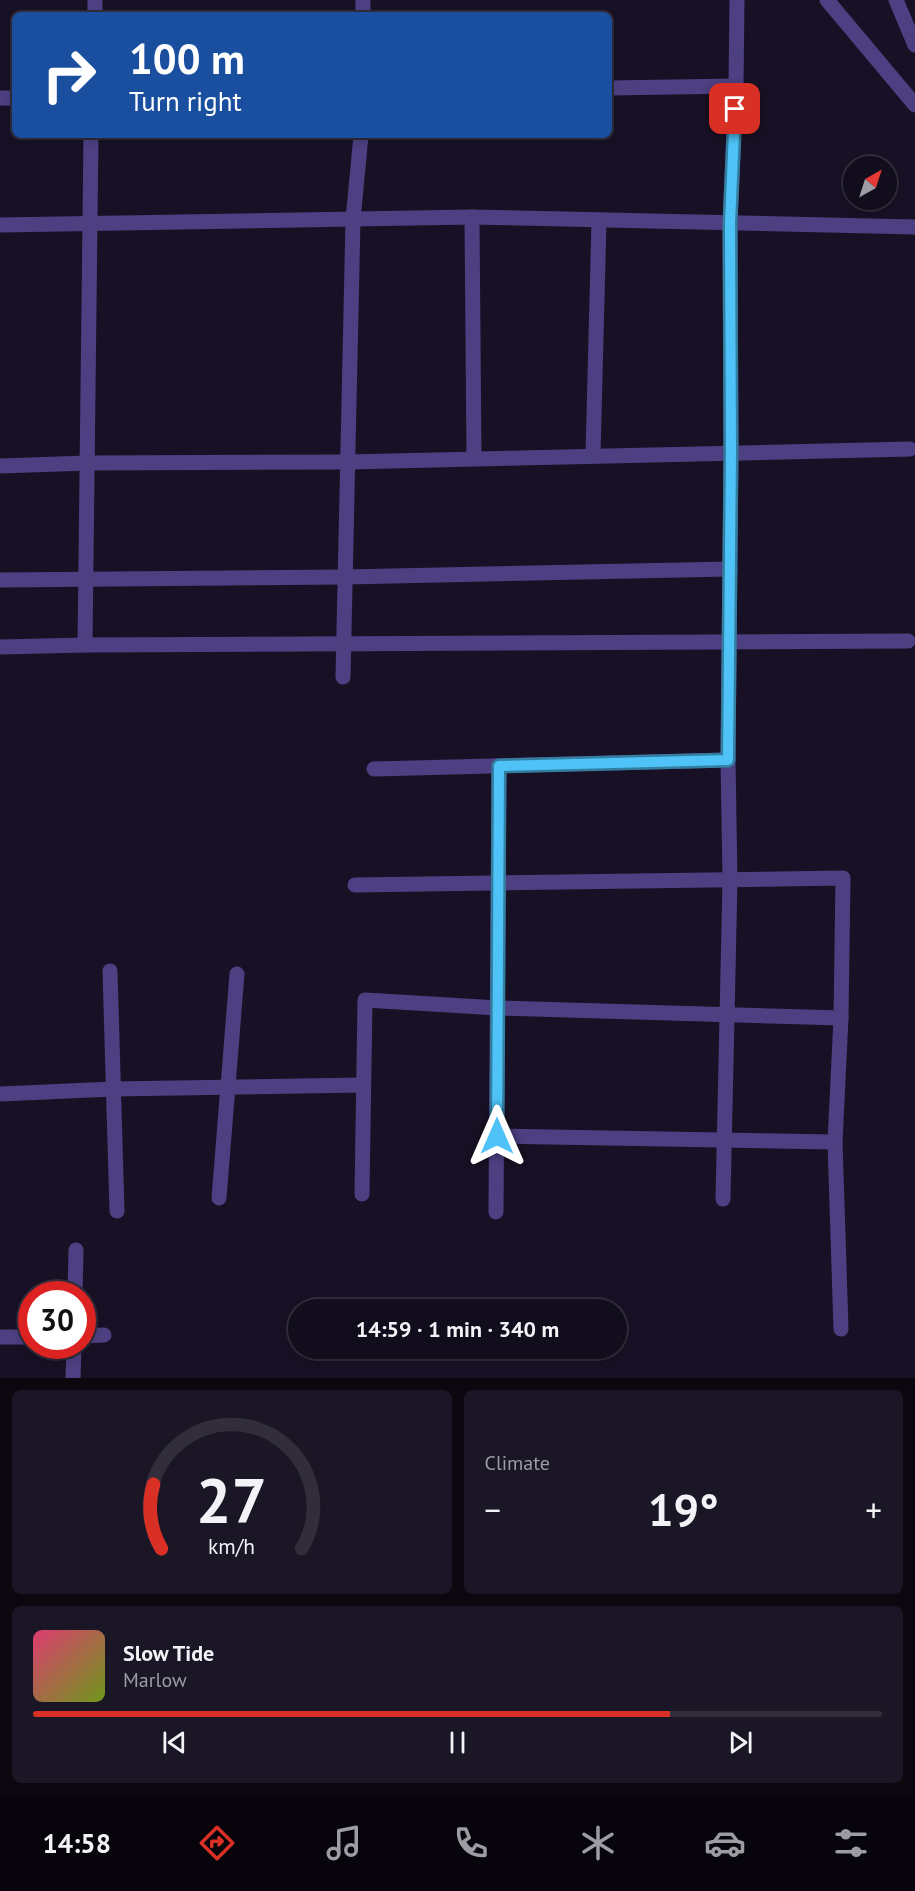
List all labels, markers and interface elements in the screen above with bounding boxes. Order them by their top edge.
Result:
text: 100 m [129,31,245,86]
icon: right [30,36,108,114]
pin [709,83,760,134]
text: Turn right [129,84,242,118]
icon: arrive [718,92,751,125]
north arrow [843,156,897,210]
map controls [843,156,897,210]
position arrow [465,1104,529,1168]
speed limit sign: 30 [18,1281,96,1359]
text: 14:59 · 1 min · 340 m [356,1315,559,1343]
text: Climate [485,1450,550,1476]
text: 27 [196,1459,267,1540]
text: 19° [648,1480,719,1538]
text: − [485,1488,501,1531]
text: + [865,1488,882,1531]
text: km/h [208,1532,255,1560]
text: Slow Tide [123,1639,214,1667]
text: Marlow [123,1667,187,1693]
icon: previous [158,1726,191,1759]
icon: pause [441,1726,474,1759]
icon: next [724,1726,757,1759]
icon: directions [196,1822,238,1864]
icon: music [323,1822,365,1864]
icon: phone [450,1822,492,1864]
icon: climate [577,1822,619,1864]
icon: car [704,1822,746,1864]
icon: filters [830,1822,872,1864]
text: 14:58 [42,1826,111,1860]

